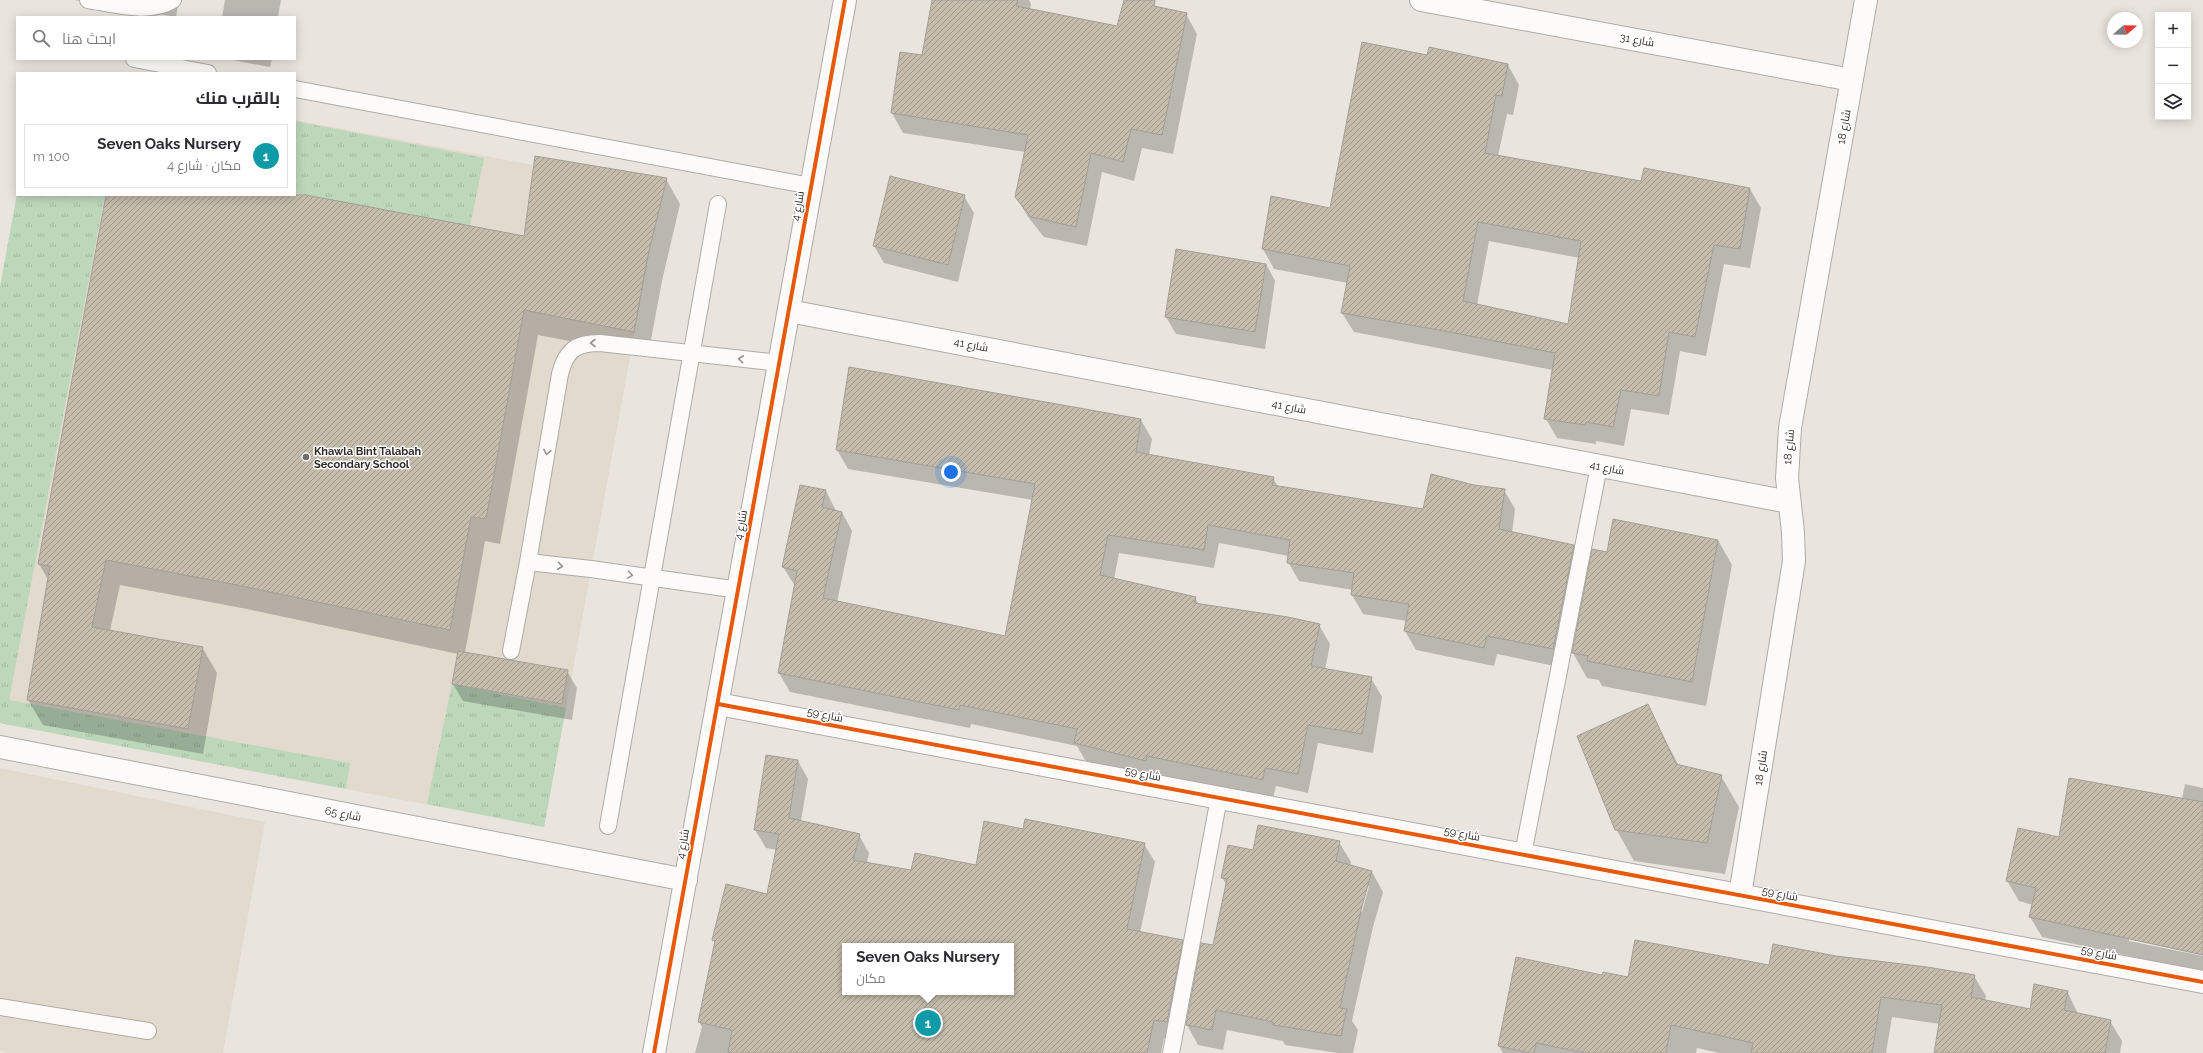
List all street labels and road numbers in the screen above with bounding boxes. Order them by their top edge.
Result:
street label: شارع 31 [1619,31,1655,50]
street label: شارع 18 [1835,108,1854,146]
street label: شارع 4 [789,190,808,222]
street label: شارع 41 [952,335,989,356]
street label: شارع 41 [1270,397,1307,418]
street label: شارع 18 [1781,429,1798,465]
street label: شارع 41 [1588,458,1625,479]
street label: شارع 4 [732,509,751,541]
street label: شارع 59 [806,705,844,726]
street label: شارع 18 [1752,750,1771,787]
street label: شارع 59 [1124,764,1162,785]
street label: شارع 65 [324,804,362,825]
street label: شارع 59 [1443,824,1481,845]
street label: شارع 4 [674,828,693,860]
street label: شارع 59 [1761,884,1799,905]
street label: شارع 59 [2080,943,2118,964]

